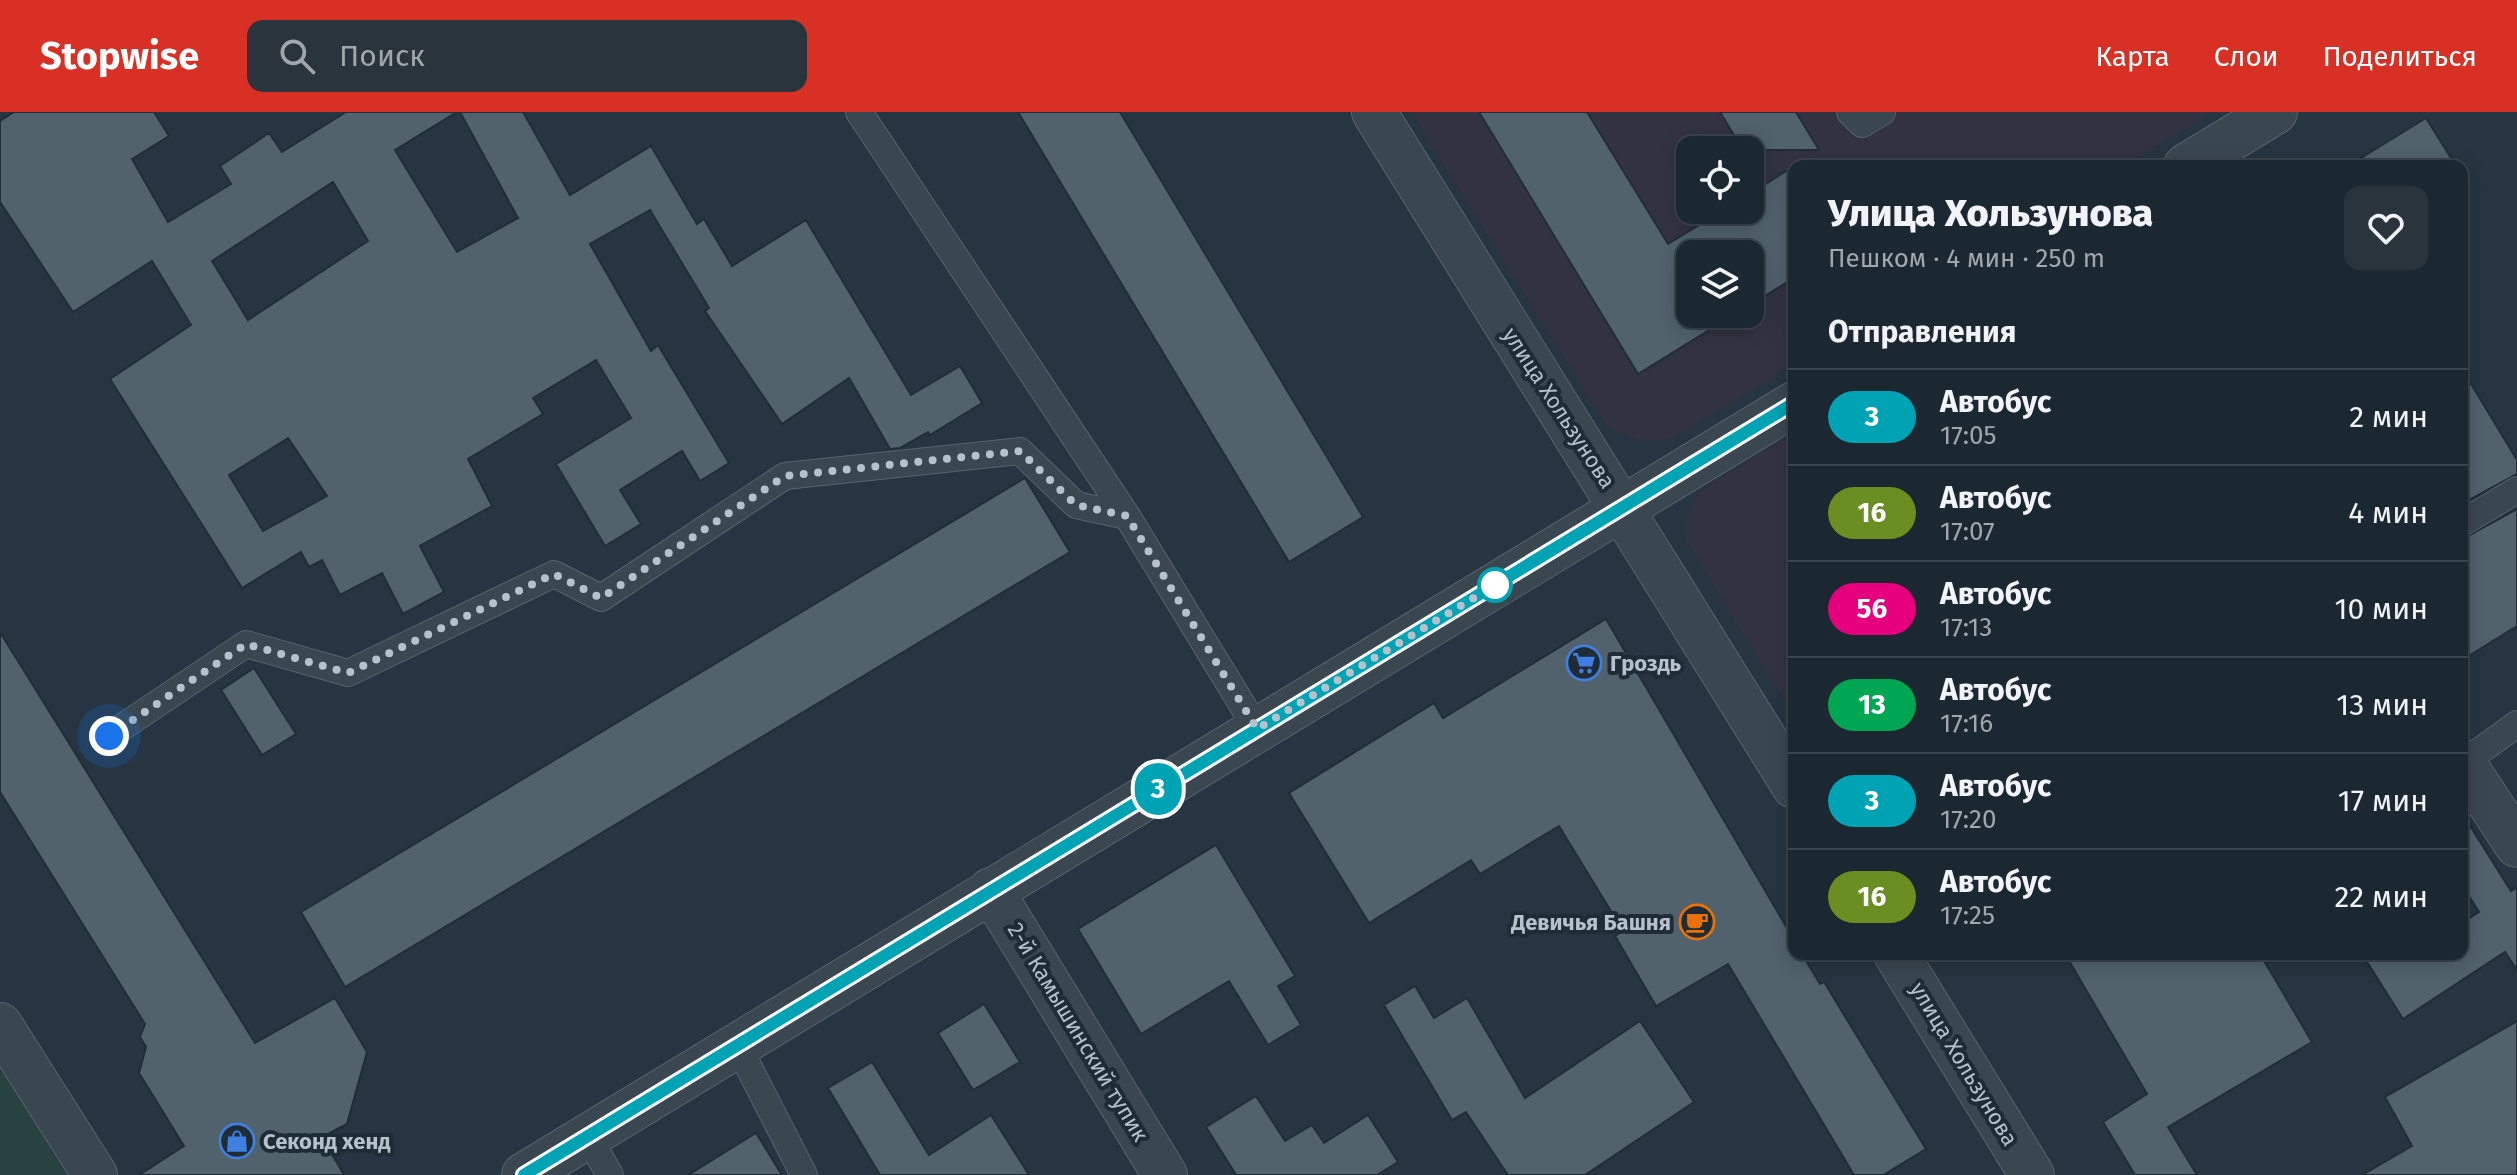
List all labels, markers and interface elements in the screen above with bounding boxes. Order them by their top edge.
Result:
search box [247,20,807,92]
text: Stopwise [40,33,199,79]
icon: search [275,34,319,78]
text: Поиск [339,38,425,74]
text: Карта [2095,40,2170,73]
text: Слои [2214,40,2279,73]
text: Поделиться [2323,40,2477,73]
map controls [1676,136,1764,328]
button: locate [1676,136,1764,224]
button: heart [2344,186,2428,270]
text: Улица Хользунова [1828,190,2153,236]
button: layers [1676,240,1764,328]
text: Пешком · 4 мин · 250 m [1828,243,2105,274]
text: Отправления [1828,314,2017,350]
street label: улица Хользунова [1497,322,1621,494]
text: Автобус [1940,384,2051,420]
text: 2 мин [2349,399,2428,435]
text: 3 [1865,400,1879,433]
text: 17:05 [1940,420,1997,451]
text: Автобус [1940,480,2051,516]
text: 4 мин [2348,495,2428,531]
text: 16 [1858,496,1886,529]
text: 17:07 [1940,516,1995,547]
unlabelled marker [1478,568,1512,602]
text: Автобус [1940,576,2051,612]
text: 10 мин [2334,591,2428,627]
text: 56 [1857,592,1887,625]
text: 17:13 [1940,612,1992,643]
supermarket icon: Гроздь [1565,644,1603,682]
place label: Гроздь [1610,650,1682,677]
text: Автобус [1940,672,2051,708]
text: 13 мин [2336,687,2428,723]
text: 13 [1858,688,1886,721]
text: 17:16 [1940,708,1993,739]
your location [89,716,129,756]
line badge: 3 [1132,763,1184,815]
text: Автобус [1940,768,2051,804]
text: 3 [1151,772,1165,805]
text: 17 мин [2338,783,2428,819]
text: 3 [1865,784,1879,817]
text: 17:20 [1940,804,1996,835]
text: Автобус [1940,864,2051,900]
text: 22 мин [2334,879,2428,915]
text: 16 [1858,880,1886,913]
text: 17:25 [1940,900,1995,931]
cafe icon: Девичья Башня [1678,903,1716,941]
place label: Девичья Башня [1510,909,1671,936]
street label: 2-й Камышинский тупик [1002,918,1154,1147]
street label: улица Хользунова [1904,977,2024,1151]
shop icon: Секонд хенд [218,1122,256,1160]
place label: Секонд хенд [263,1128,391,1155]

